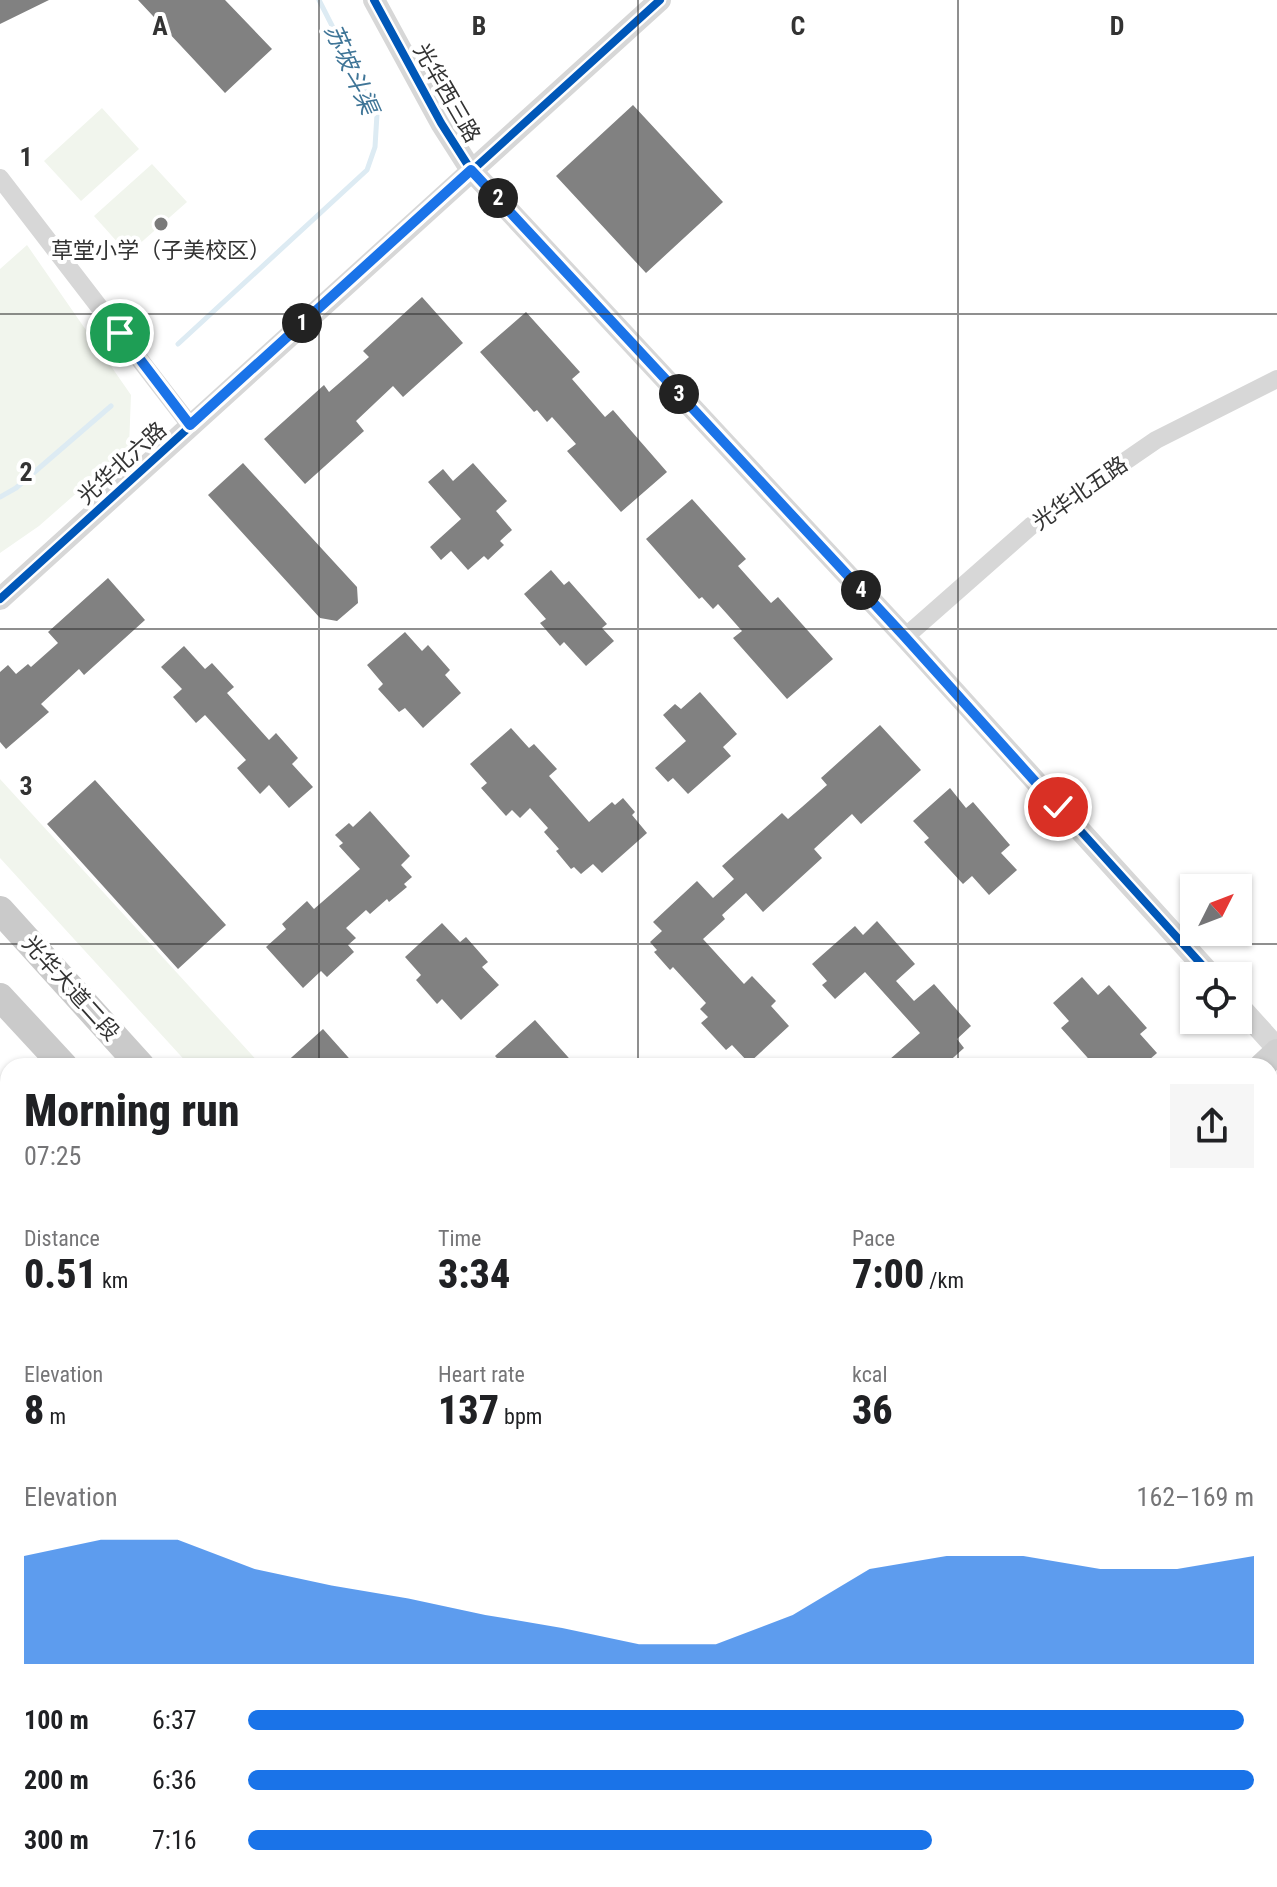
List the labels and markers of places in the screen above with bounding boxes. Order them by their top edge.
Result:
pin: 2 [478,178,518,218]
marker: 草堂小学（子美校区） [152,215,170,233]
place label: 草堂小学（子美校区） [51,238,271,263]
pin [86,299,154,367]
pin: 1 [282,303,322,343]
pin: 3 [659,374,699,414]
pin: 4 [841,570,881,610]
pin [1024,773,1092,841]

